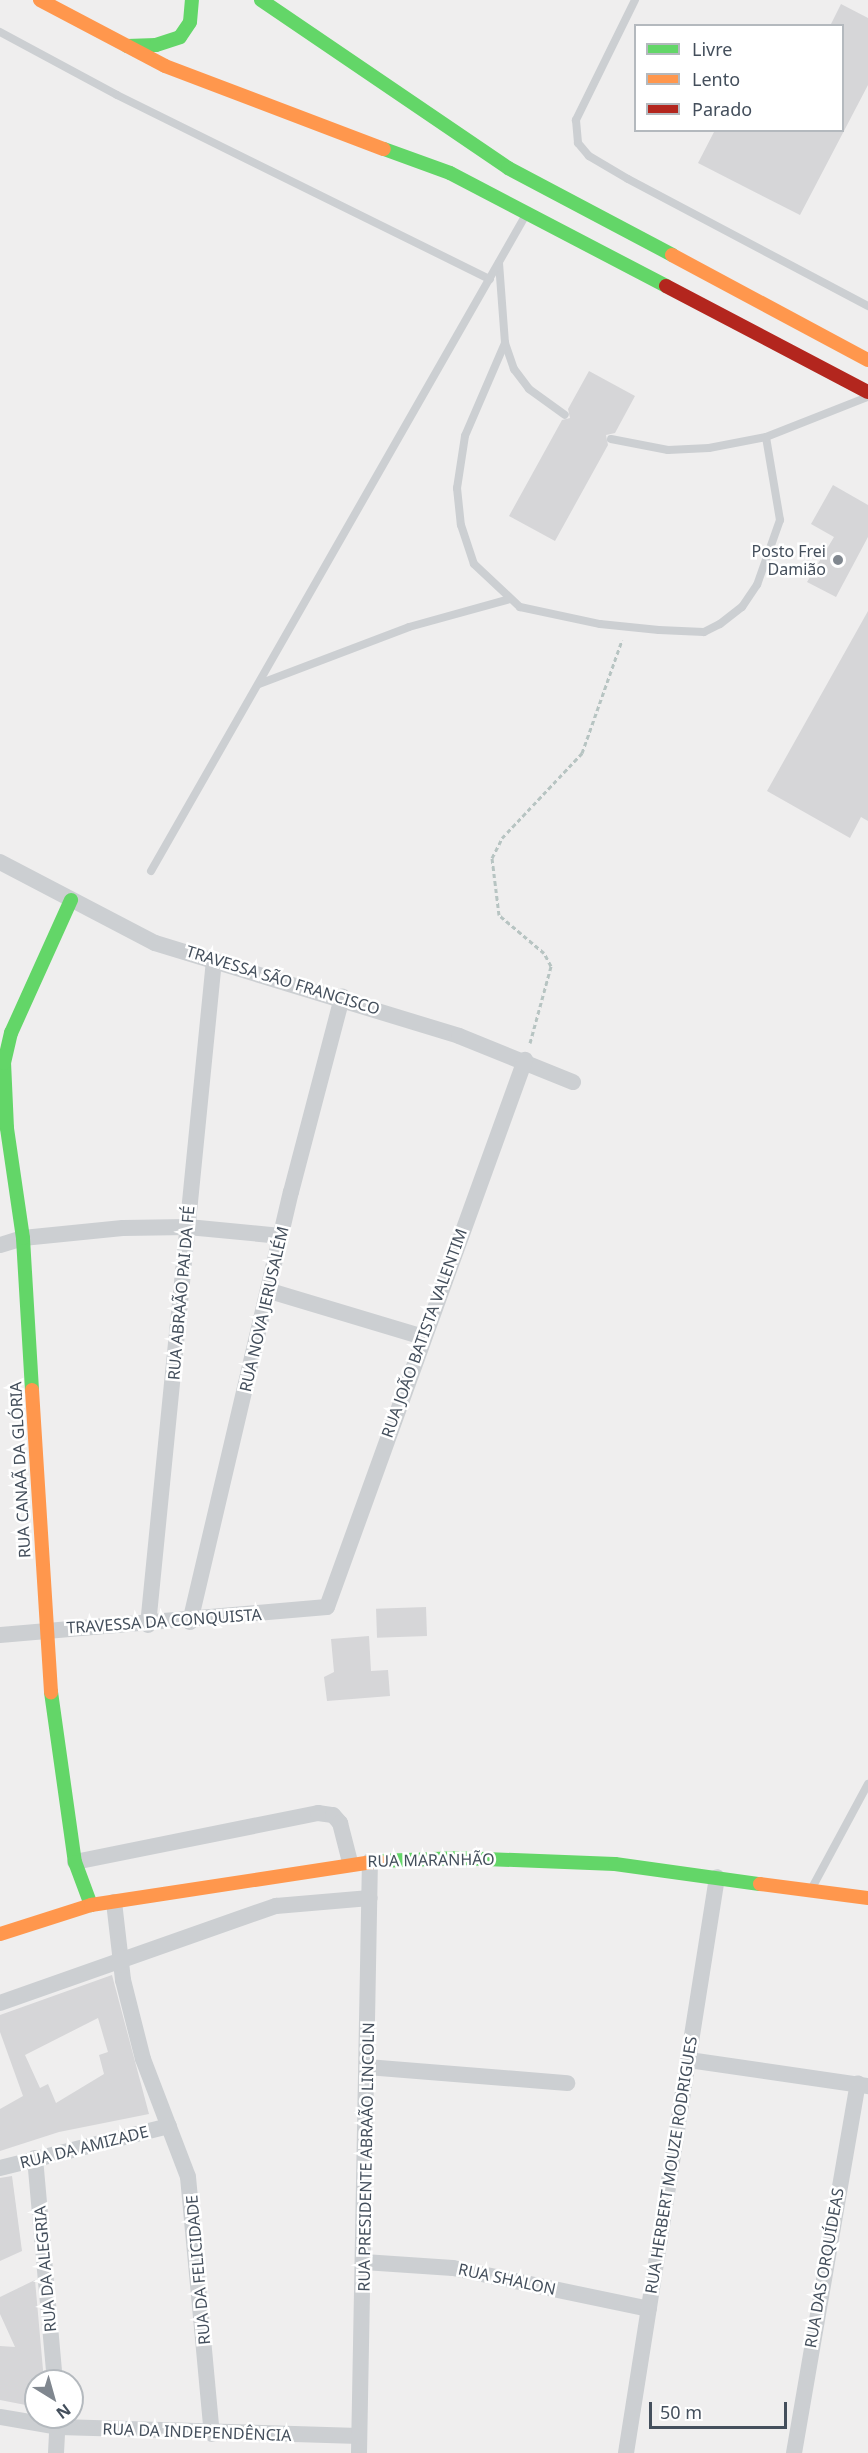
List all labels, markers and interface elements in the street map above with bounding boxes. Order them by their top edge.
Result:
legend [634,24,844,132]
text: Livre [692,37,732,61]
text: Lento [692,67,740,91]
text: Parado [692,97,752,121]
place label: Posto Frei Damião [752,541,826,579]
marker: Posto Frei Damião [831,553,845,567]
street label: TRAVESSA SÃO FRANCISCO [184,941,382,1019]
street label: RUA ABRAÃO PAI DA FÉ [164,1205,198,1381]
street label: RUA NOVA JERUSALÉM [236,1224,292,1394]
street label: RUA JOÃO BATISTA VALENTIM [377,1226,471,1440]
street label: RUA CANAÃ DA GLÓRIA [6,1381,34,1559]
street label: TRAVESSA DA CONQUISTA [66,1605,262,1637]
street label: RUA MARANHÃO [367,1849,495,1871]
street label: RUA PRESIDENTE ABRAÃO LINCOLN [354,2022,378,2292]
street label: RUA HERBERT MOUZE RODRIGUES [641,2035,701,2295]
street label: RUA DA AMIZADE [18,2122,150,2172]
street label: RUA DAS ORQUÍDEAS [800,2187,848,2349]
street label: RUA DA FELICIDADE [182,2194,214,2346]
street label: RUA DA ALEGRIA [30,2205,60,2333]
street label: RUA SHALON [456,2259,558,2299]
north arrow [24,2369,84,2429]
scale bar [652,2390,790,2428]
text: N [52,2399,75,2424]
text: 50 m [660,2400,702,2424]
street label: RUA DA INDEPENDÊNCIA [102,2419,292,2445]

